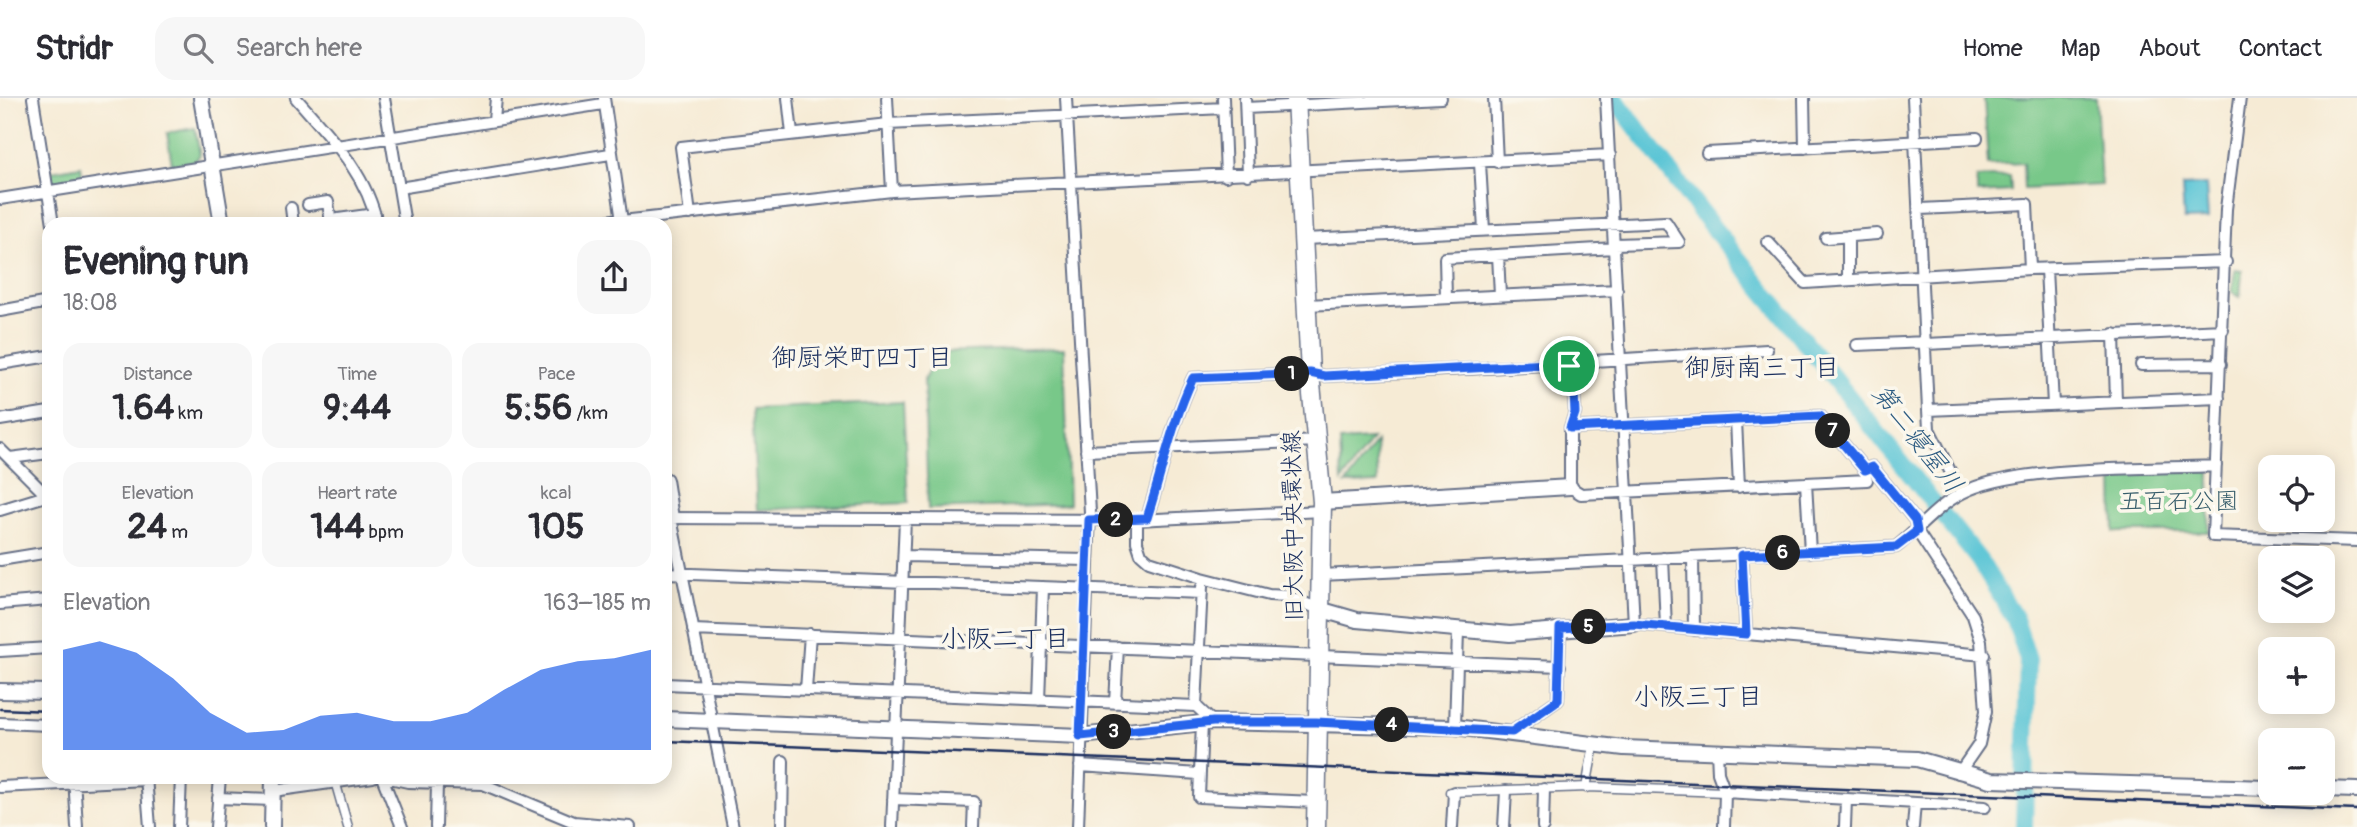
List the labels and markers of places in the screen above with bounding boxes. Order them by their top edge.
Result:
pin [1539,336,1599,396]
pin: 1 [1274,356,1310,392]
pin: 7 [1815,414,1850,448]
pin: 2 [1098,502,1134,538]
pin: 6 [1766,536,1800,570]
pin: 5 [1572,610,1606,644]
pin: 4 [1374,708,1410,742]
pin: 3 [1096,714,1132,750]

